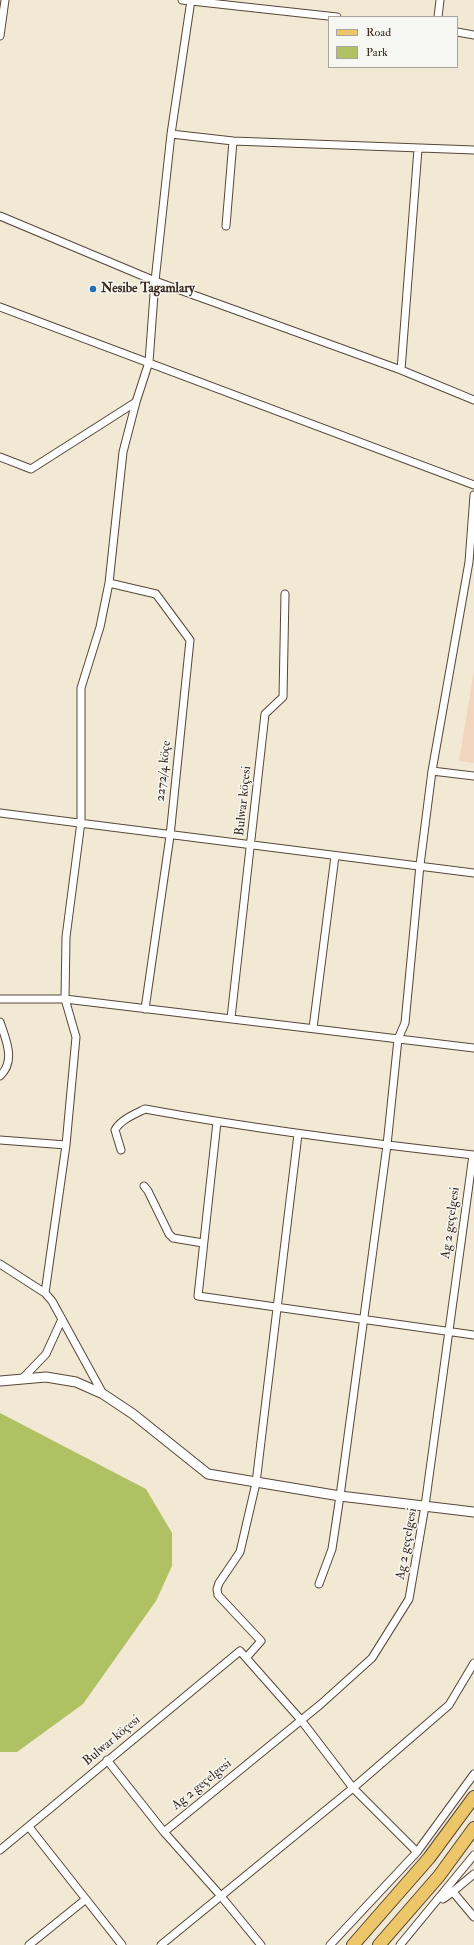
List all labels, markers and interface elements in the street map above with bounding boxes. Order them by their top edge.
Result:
legend [328,16,458,68]
text: Road [366,25,391,40]
text: Park [366,45,388,60]
place label: Nesibe Tagamlary [101,281,195,297]
marker: Nesibe Tagamlary [88,284,98,294]
street label: 2272/4 köçe [153,740,175,802]
street label: Bulwar köçesi [233,765,255,837]
street label: Ag 2 geçelgesi [438,1186,464,1260]
street label: Ag 2 geçelgesi [393,1507,421,1581]
street label: Bulwar köçesi [80,1712,144,1770]
street label: Ag 2 geçelgesi [169,1756,235,1814]

